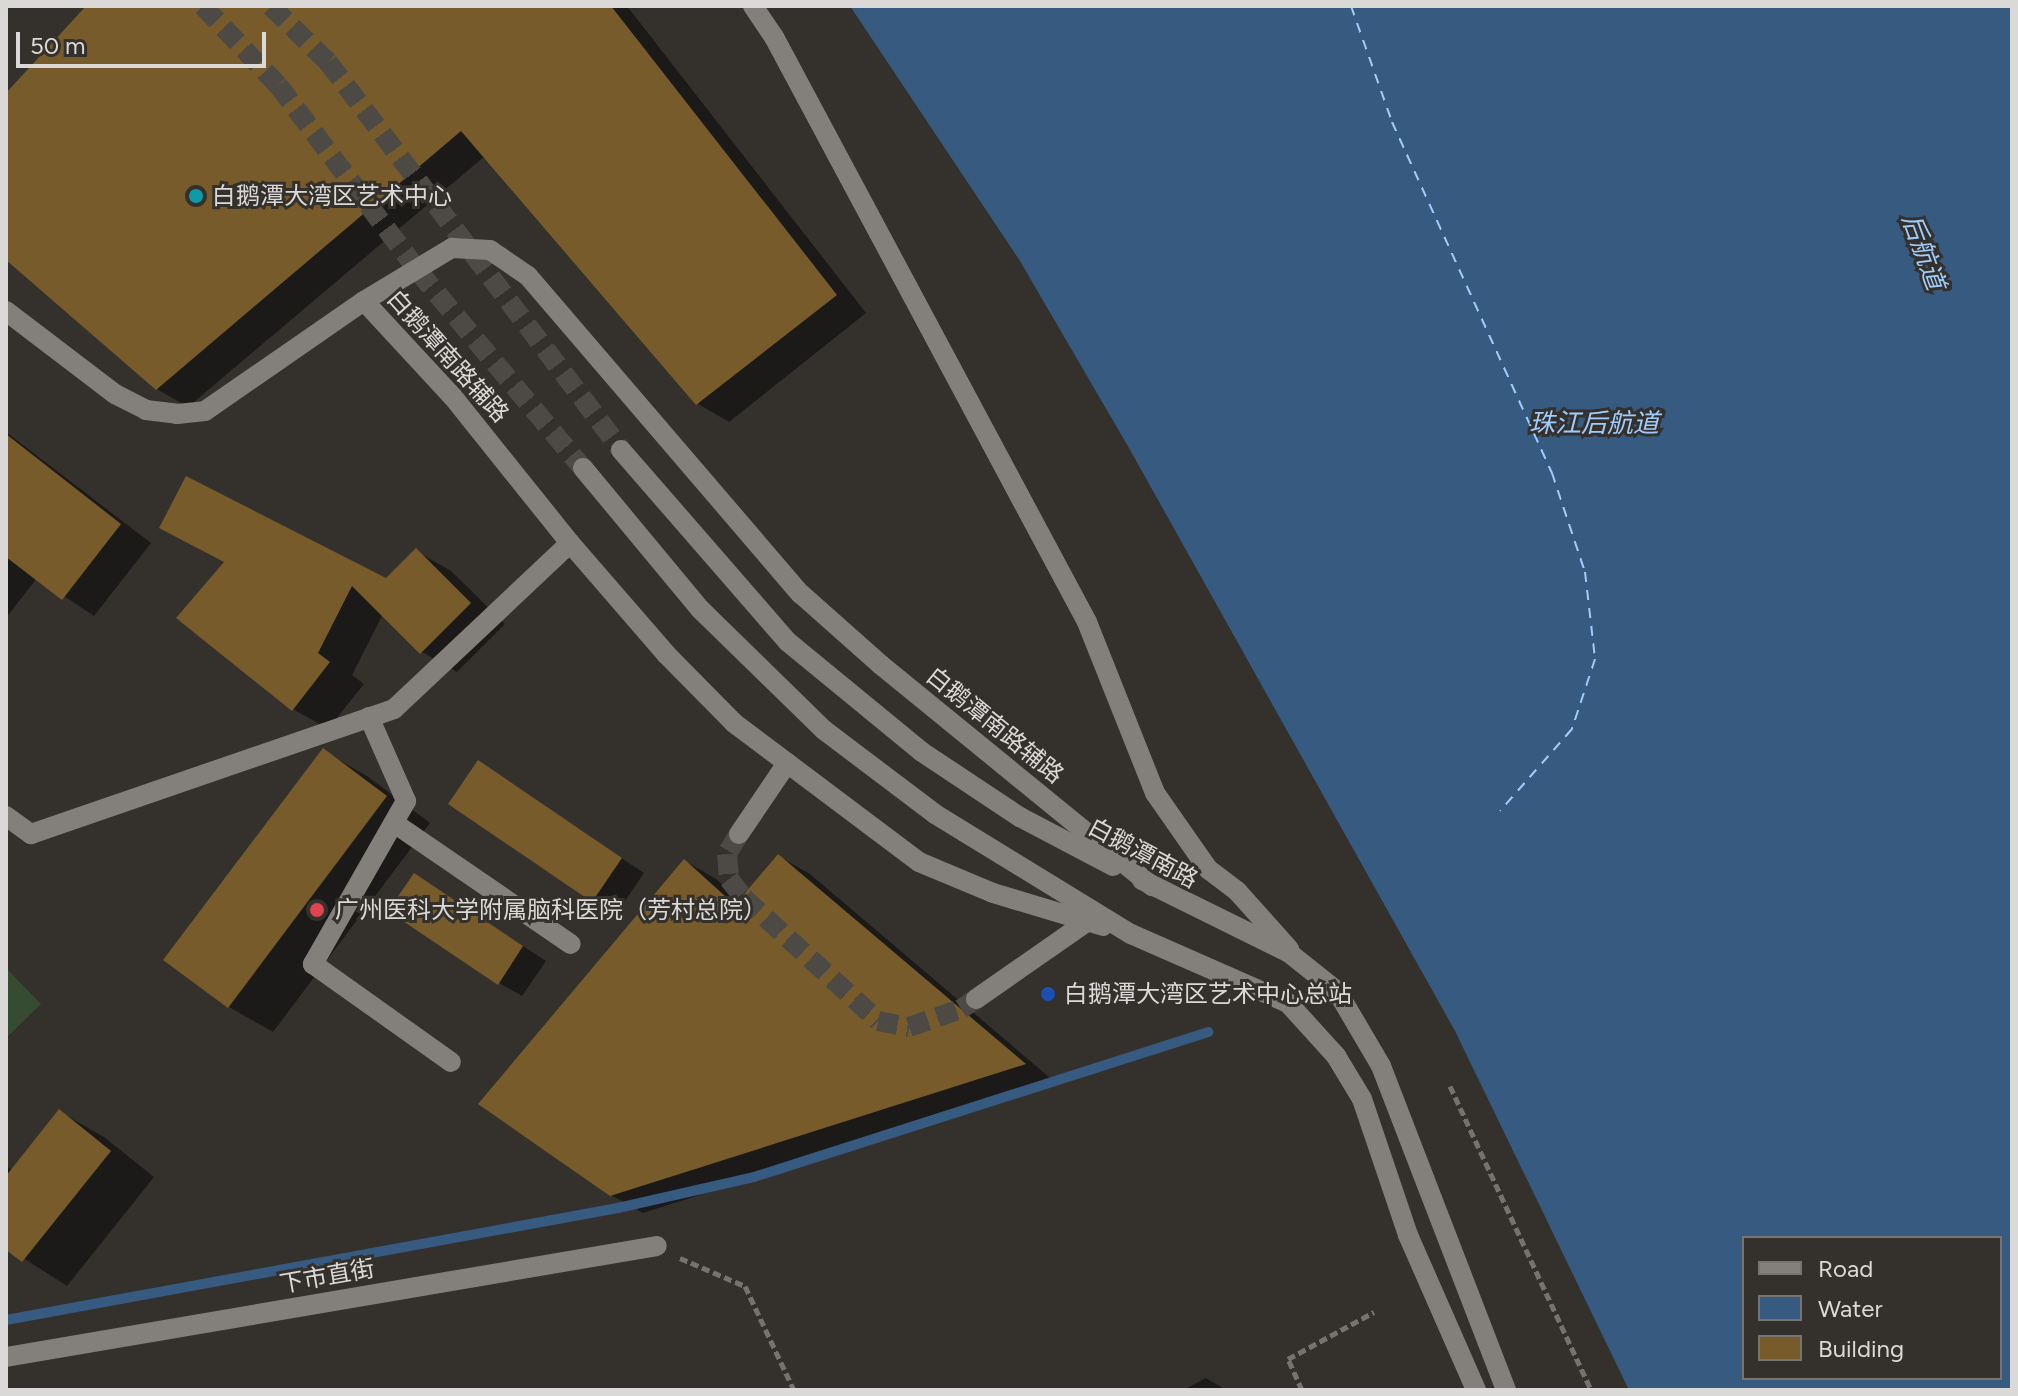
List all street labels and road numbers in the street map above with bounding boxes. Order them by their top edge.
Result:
street label: 白鹅潭南路辅路 [381,284,515,428]
street label: 白鹅潭南路辅路 [921,661,1069,789]
street label: 白鹅潭南路 [1083,812,1203,894]
street label: 下市直街 [277,1253,377,1299]

